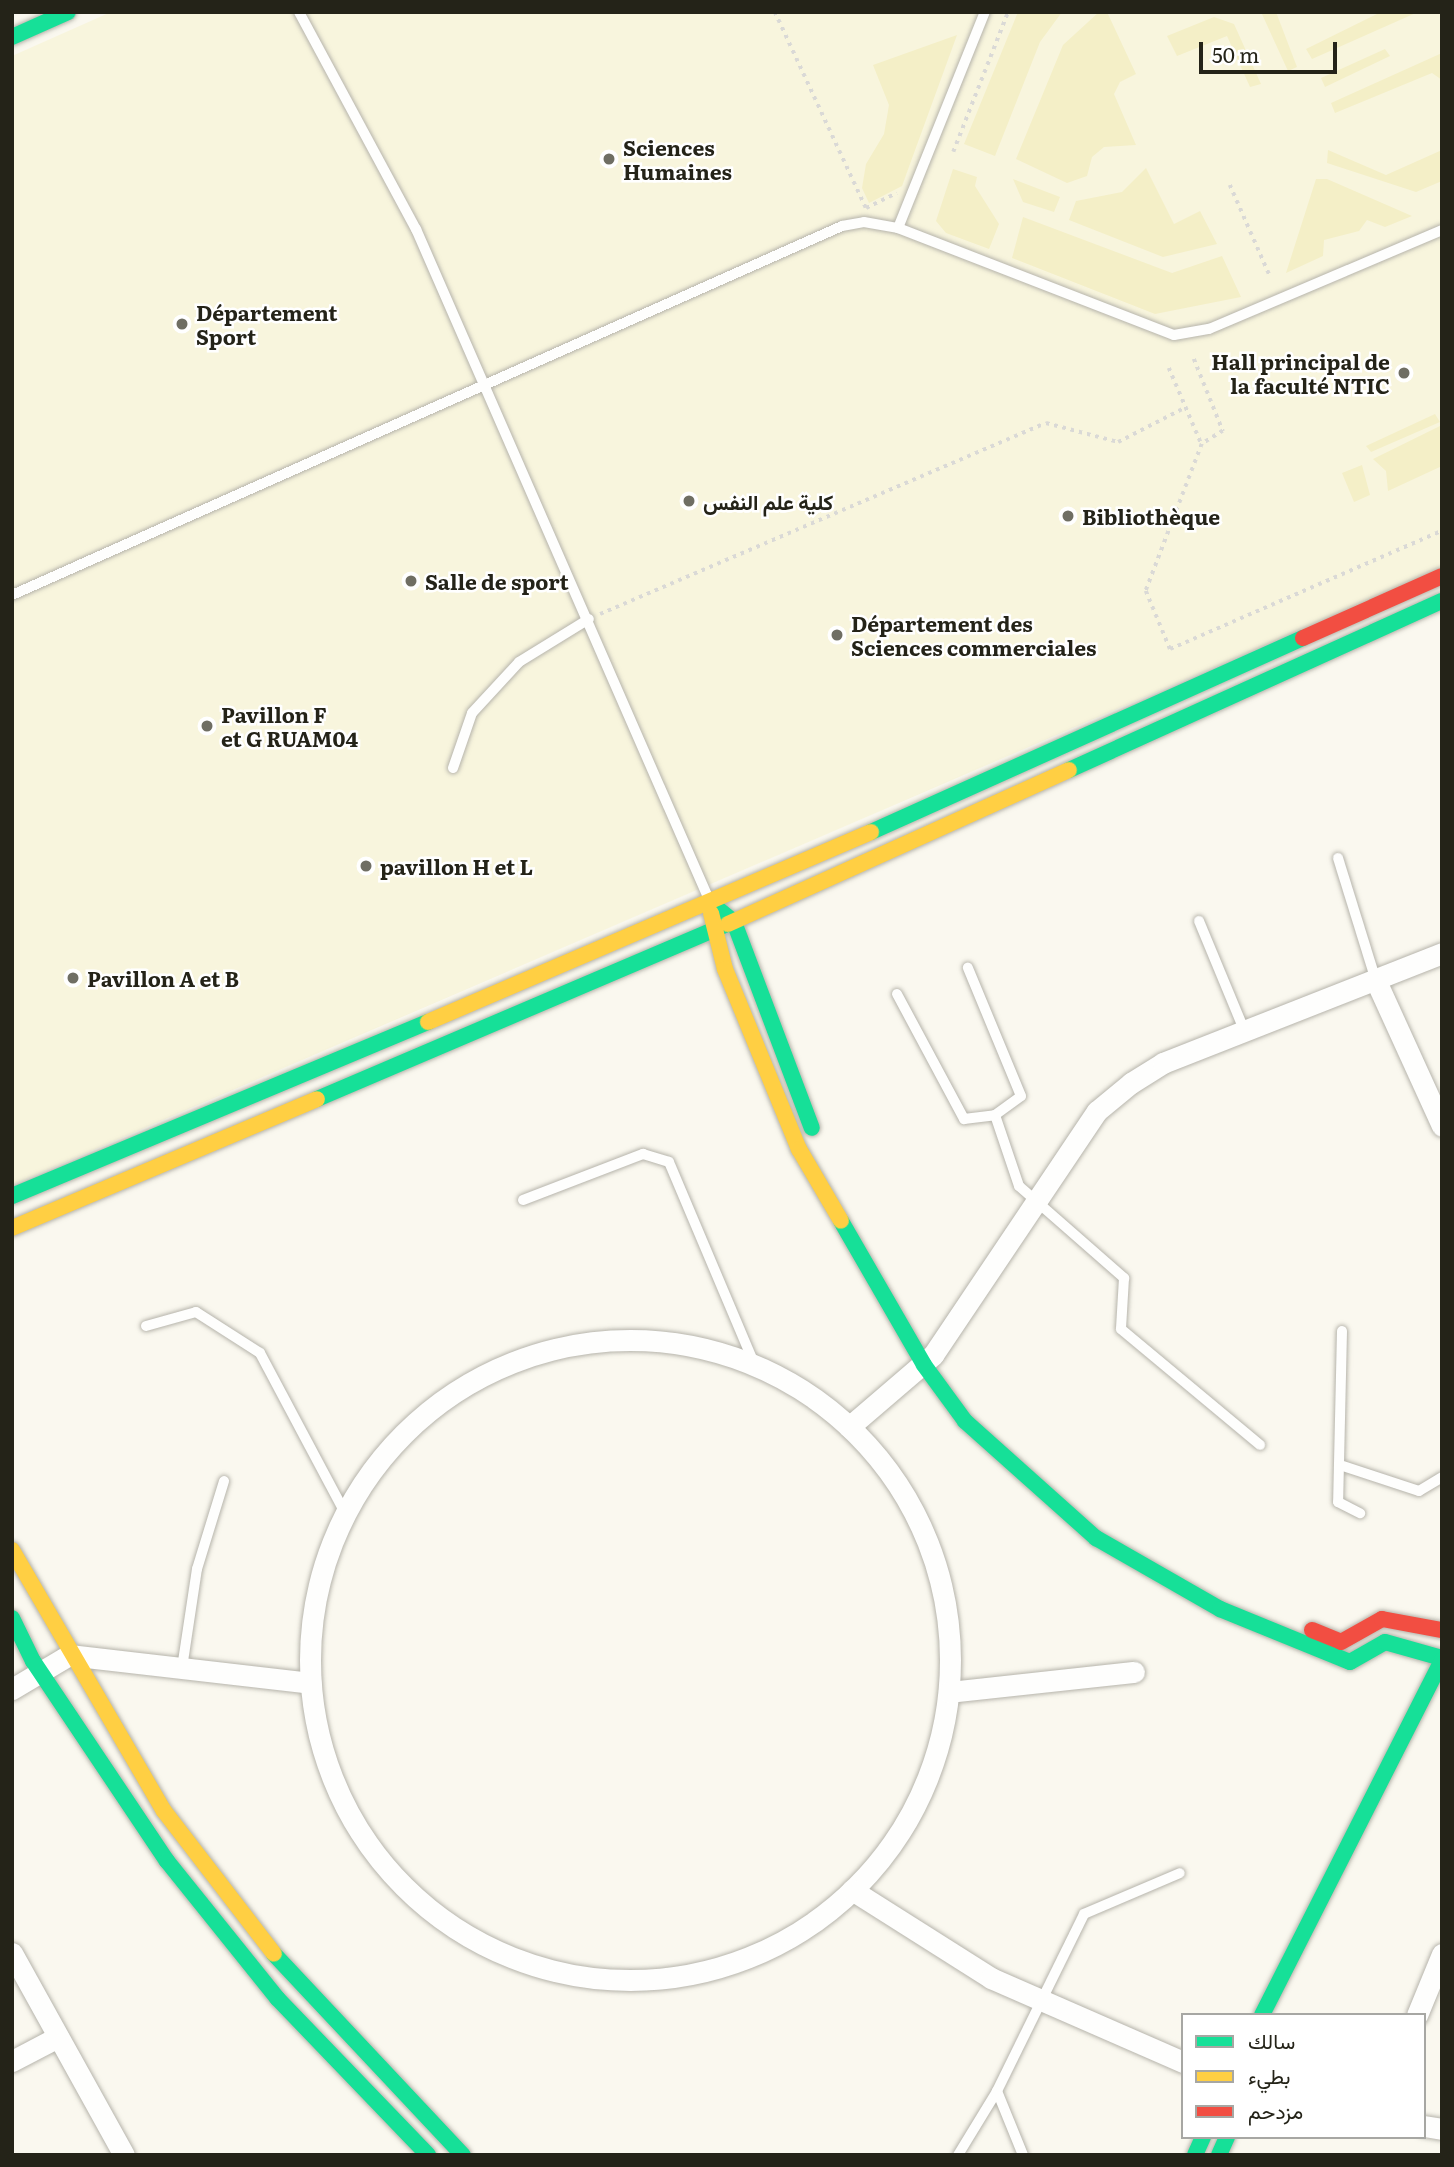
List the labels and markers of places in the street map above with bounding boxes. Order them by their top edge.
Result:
place label: Sciences Humaines [623,134,732,184]
marker: Sciences Humaines [601,151,617,167]
place label: Département Sport [196,299,338,349]
marker: Département Sport [174,316,190,332]
place label: Hall principal de la faculté NTIC [1211,348,1390,398]
marker: Hall principal de la faculté NTIC [1396,365,1412,381]
place label: كلية علم النفس [703,488,833,514]
marker: كلية علم النفس [681,493,697,509]
place label: Bibliothèque [1082,503,1220,529]
marker: Bibliothèque [1060,508,1076,524]
place label: Salle de sport [425,568,569,594]
marker: Salle de sport [403,573,419,589]
place label: Département des Sciences commerciales [851,610,1096,660]
marker: Département des Sciences commerciales [829,627,845,643]
place label: Pavillon F et G RUAM04 [221,701,358,751]
marker: Pavillon F et G RUAM04 [199,718,215,734]
place label: pavillon H et L [380,853,533,879]
marker: pavillon H et L [358,858,374,874]
place label: Pavillon A et B [87,965,239,991]
marker: Pavillon A et B [65,970,81,986]

